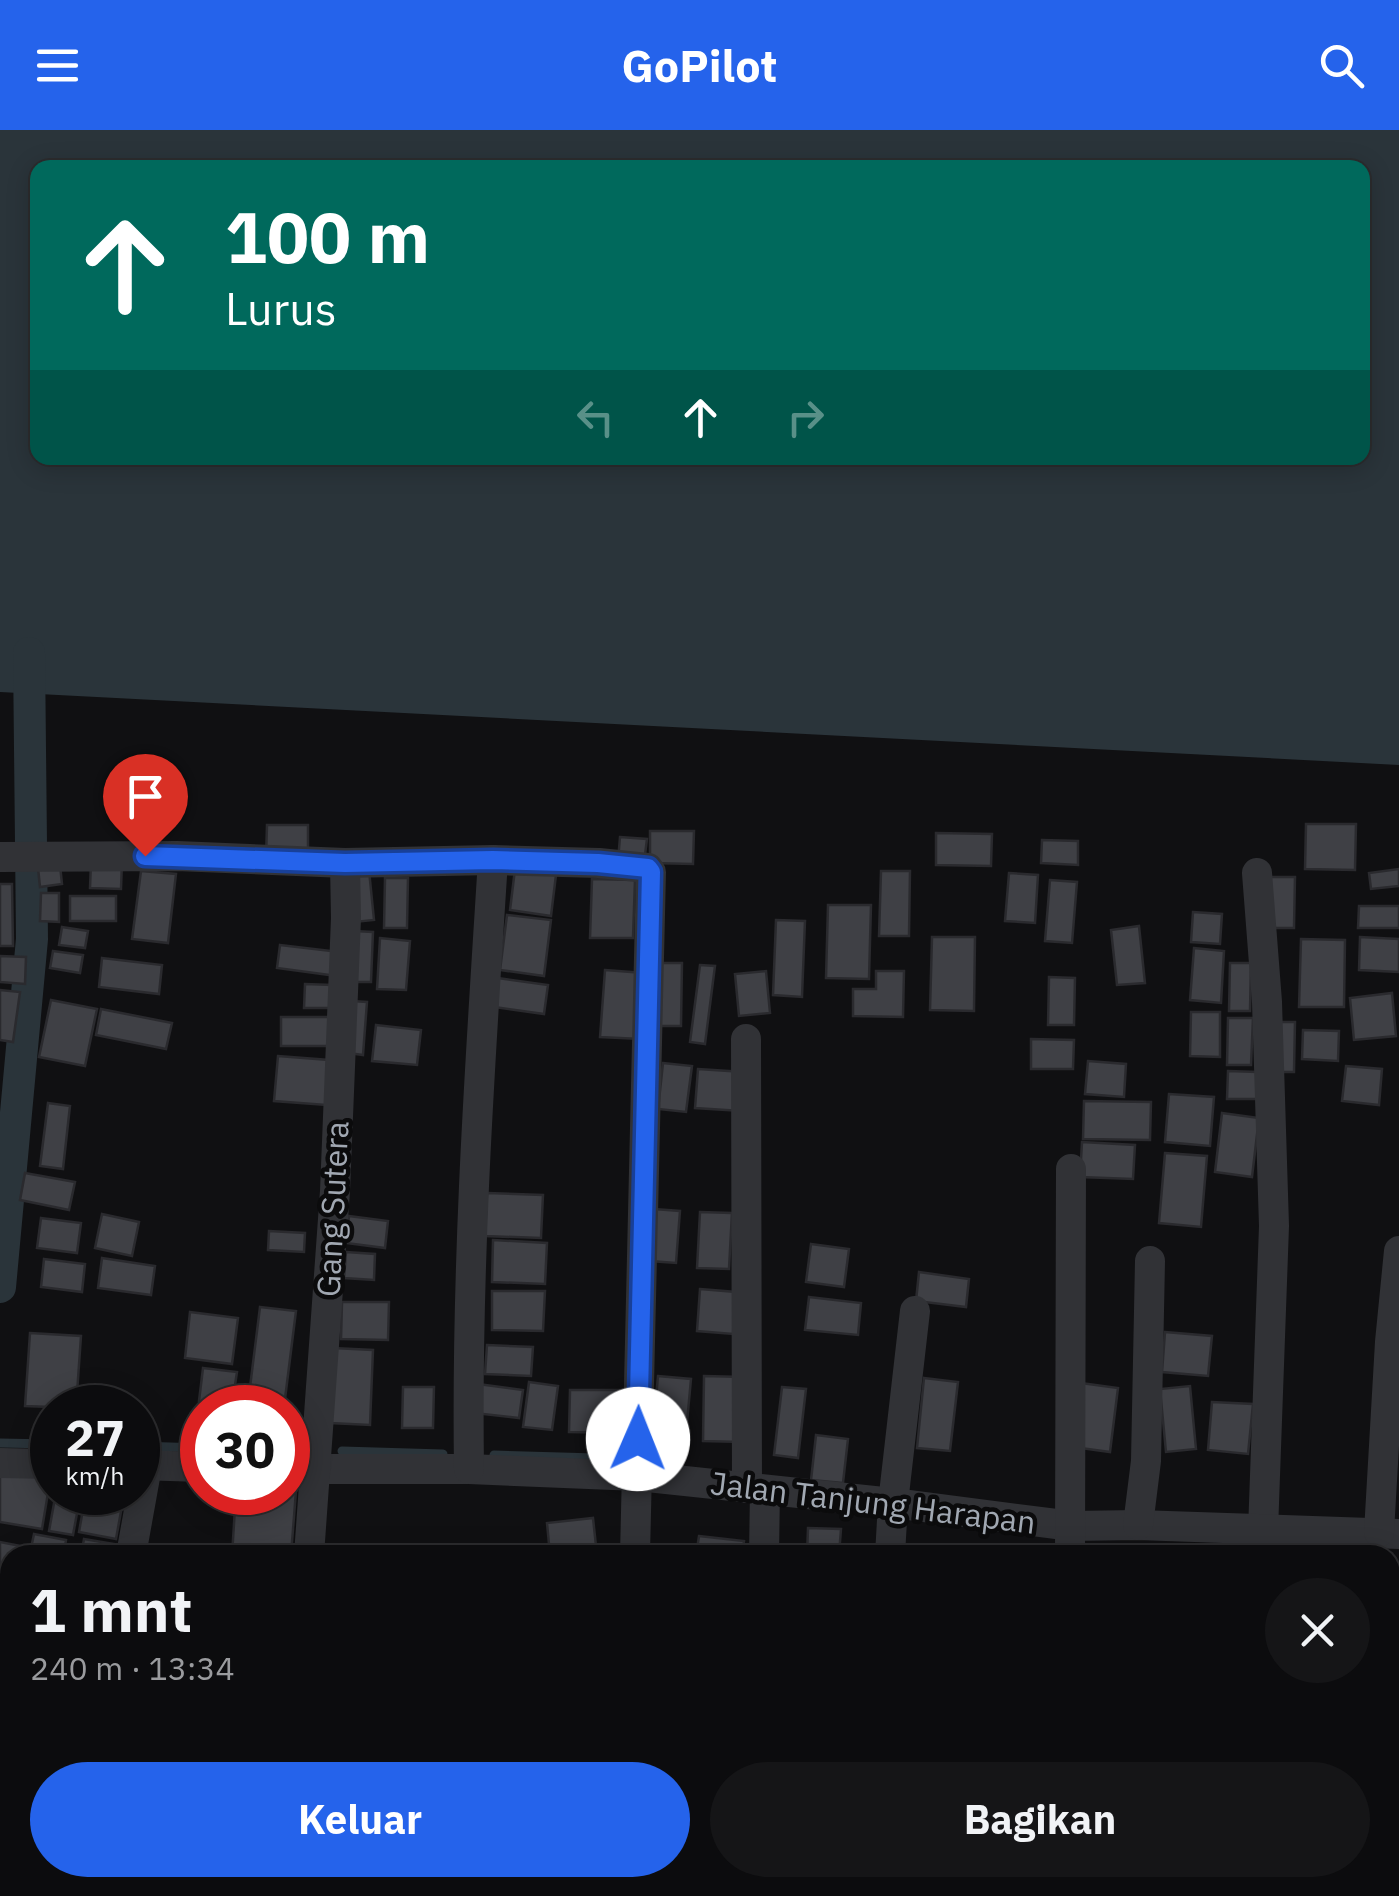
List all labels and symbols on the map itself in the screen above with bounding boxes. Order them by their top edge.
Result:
pin [103,754,188,857]
street label: Gang Sutera [306,1120,358,1298]
speed limit sign: 30 [180,1385,310,1515]
position arrow [586,1387,690,1491]
street label: Jalan Tanjung Harapan [708,1461,1038,1543]

